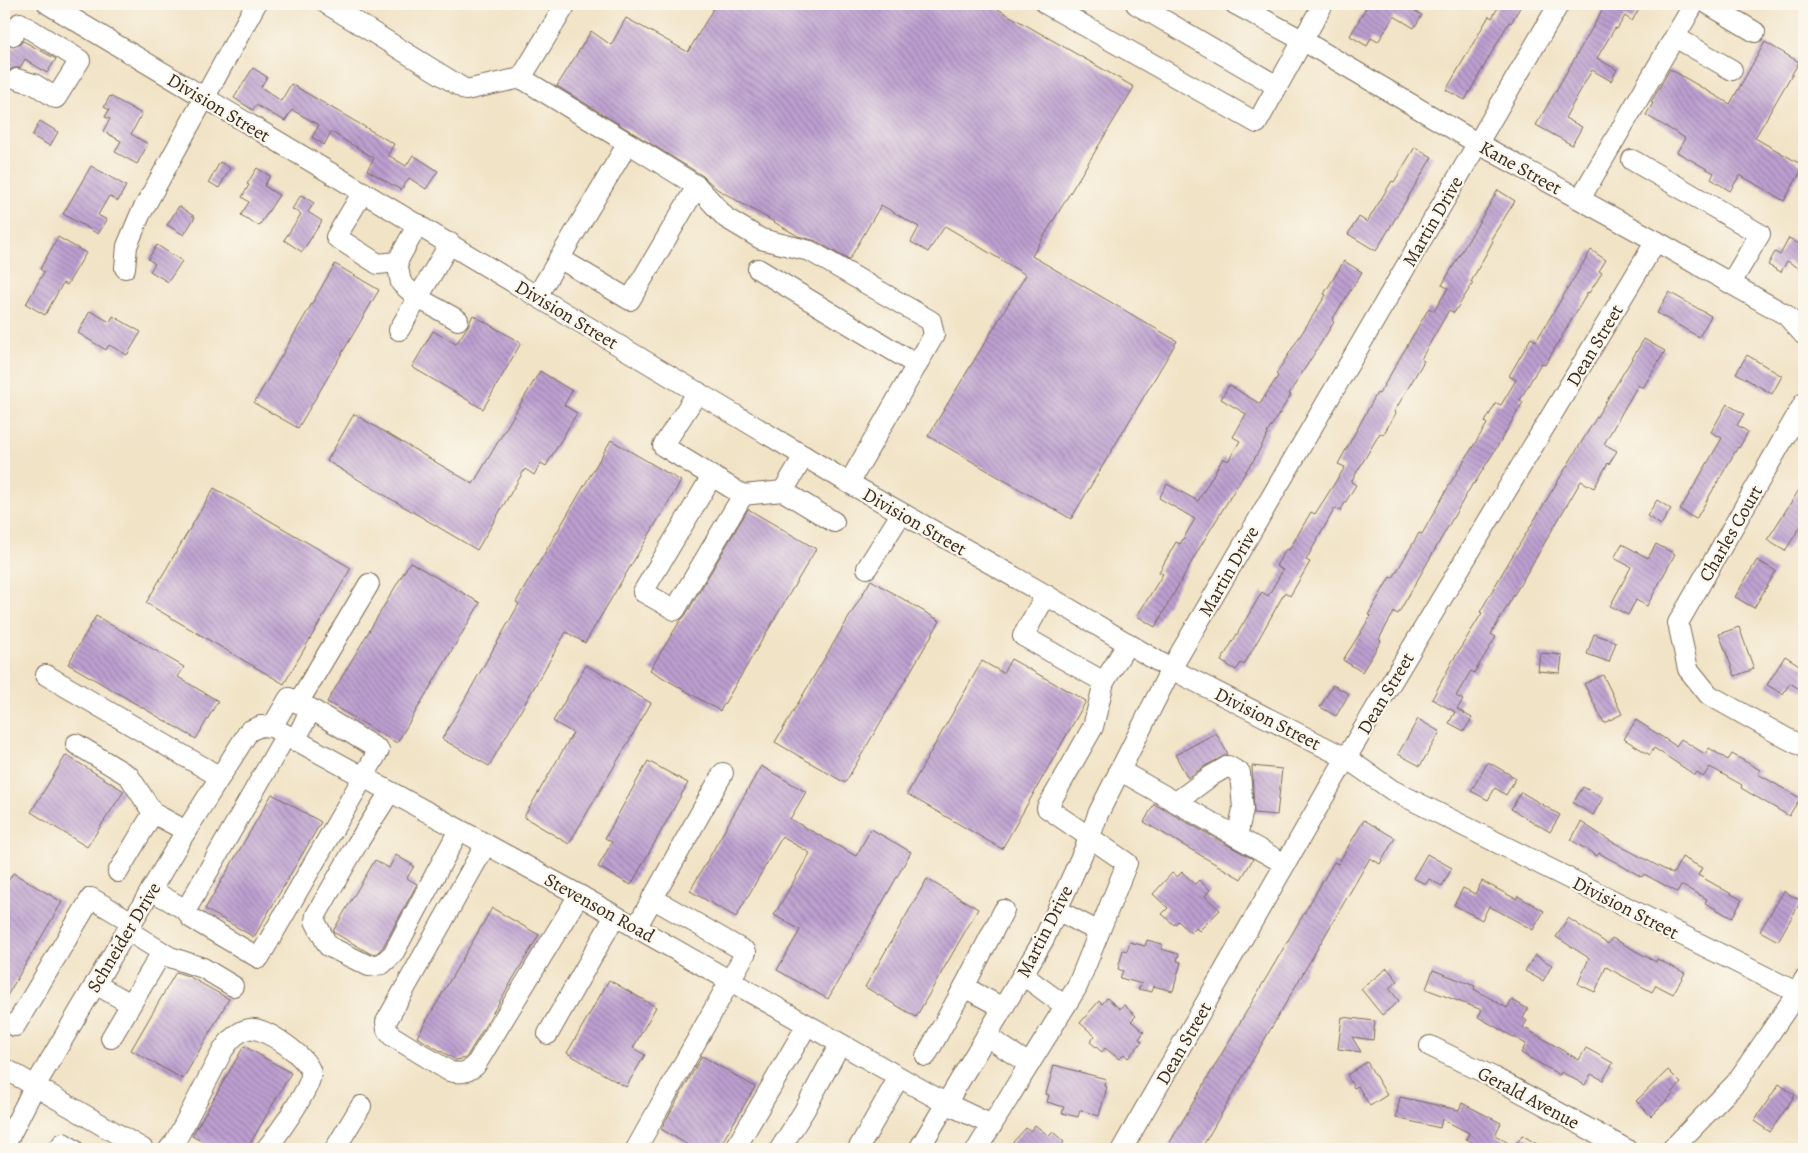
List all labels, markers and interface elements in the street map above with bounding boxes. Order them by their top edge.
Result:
street label: Division Street [162,67,275,149]
street label: Kane Street [1475,135,1566,201]
street label: Martin Drive [1396,171,1469,272]
street label: Division Street [510,274,623,356]
street label: Dean Street [1560,300,1630,391]
street label: Charles Court [1693,480,1769,587]
street label: Division Street [858,482,971,562]
street label: Martin Drive [1192,521,1265,622]
street label: Dean Street [1351,648,1421,739]
street label: Division Street [1210,681,1325,757]
street label: Stevenson Road [540,867,660,949]
street label: Division Street [1568,870,1683,946]
street label: Schneider Drive [81,877,167,998]
street label: Martin Drive [1010,881,1079,982]
street label: Dean Street [1150,997,1218,1090]
street label: Gerald Avenue [1473,1060,1584,1136]

